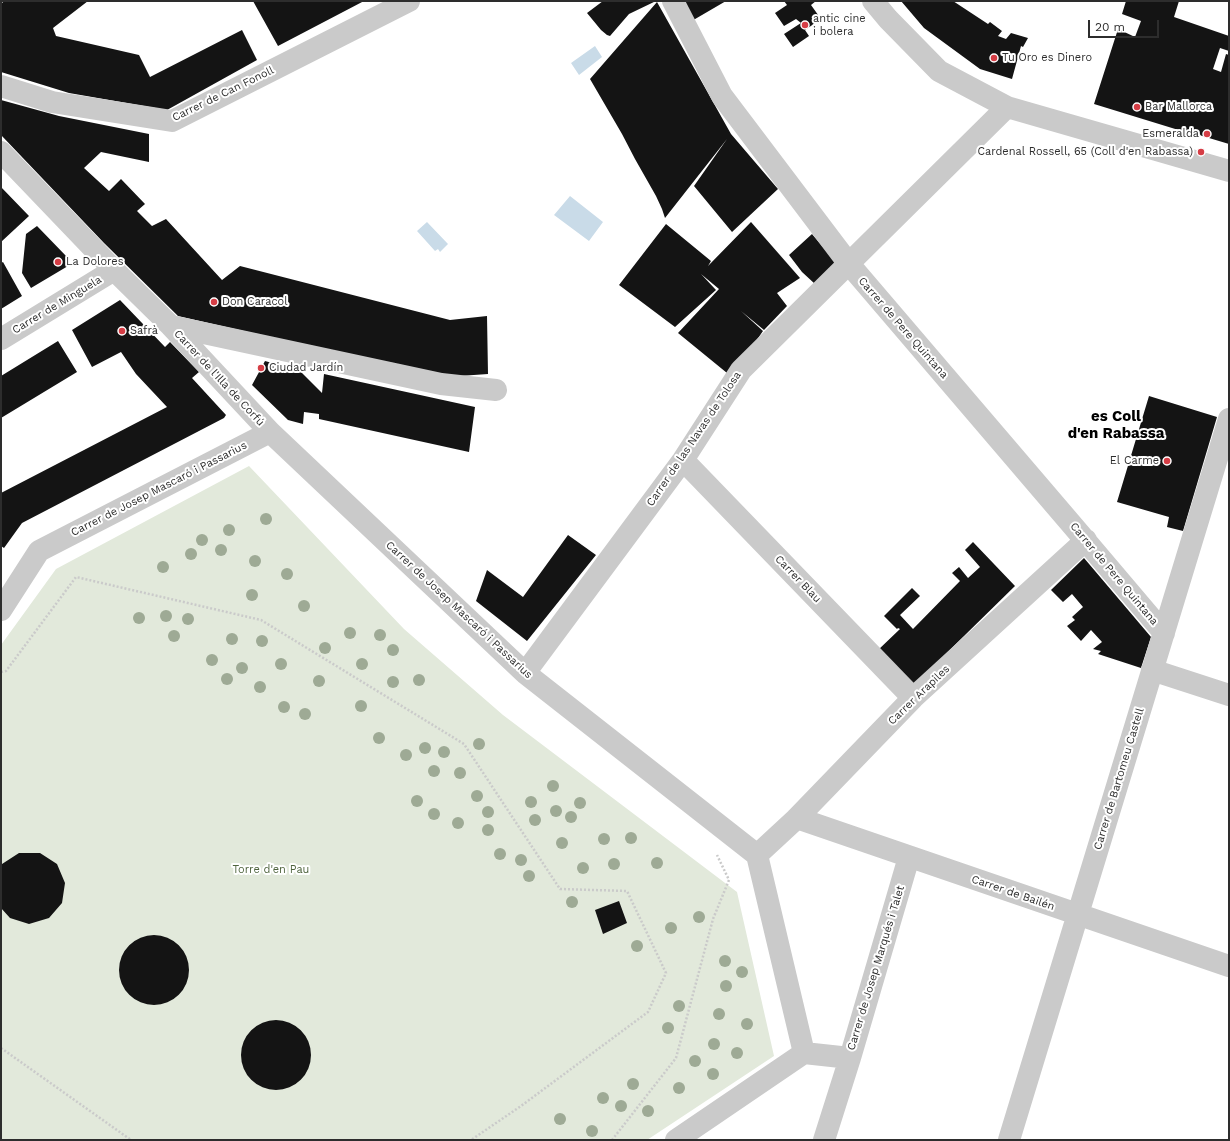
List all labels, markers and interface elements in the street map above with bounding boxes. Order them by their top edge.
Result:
place label: antic cine i bolera [813,12,866,38]
scale bar [1090,12,1161,38]
marker: antic cine i bolera [800,20,810,30]
text: 20 m [1095,20,1125,34]
place label: Tu Oro es Dinero [1002,51,1092,65]
marker: Tu Oro es Dinero [989,53,999,63]
street label: Carrer de Can Fonoll [170,64,276,124]
place label: Bar Mallorca [1145,100,1212,114]
marker: Bar Mallorca [1132,102,1142,112]
place label: Esmeralda [1142,127,1199,141]
marker: Esmeralda [1202,129,1212,139]
place label: Cardenal Rossell, 65 (Coll d'en Rabassa) [977,145,1193,159]
marker: Cardenal Rossell, 65 (Coll d'en Rabassa) [1196,147,1206,157]
place label: La Dolores [66,255,124,269]
marker: La Dolores [53,257,63,267]
street label: Carrer de Minguela [10,273,104,337]
street label: Carrer de Pere Quintana [855,275,951,381]
place label: Don Caracol [222,295,288,309]
marker: Don Caracol [209,297,219,307]
place label: Safrà [130,324,158,338]
marker: Safrà [117,326,127,336]
street label: Carrer de l'Illa de Corfú [171,327,267,429]
place label: Ciudad Jardín [269,361,343,375]
marker: Ciudad Jardín [256,363,266,373]
street label: Carrer de las Navas de Tolosa [644,369,744,509]
district label: es Coll d'en Rabassa [1068,408,1164,443]
street label: Carrer de Josep Mascaró i Passarius [69,439,249,539]
place label: El Carme [1110,454,1159,468]
marker: El Carme [1162,456,1172,466]
street label: Carrer de Pere Quintana [1067,520,1161,628]
street label: Carrer de Josep Mascaró i Passarius [383,539,535,681]
street label: Carrer Blau [772,553,824,605]
street label: Carrer Arapiles [886,662,952,728]
street label: Carrer de Bartomeu Castell [1091,707,1147,851]
park label: Torre d'en Pau [233,863,309,877]
street label: Carrer de Bailén [970,873,1056,913]
street label: Carrer de Josep Marqués i Talet [845,884,907,1052]

